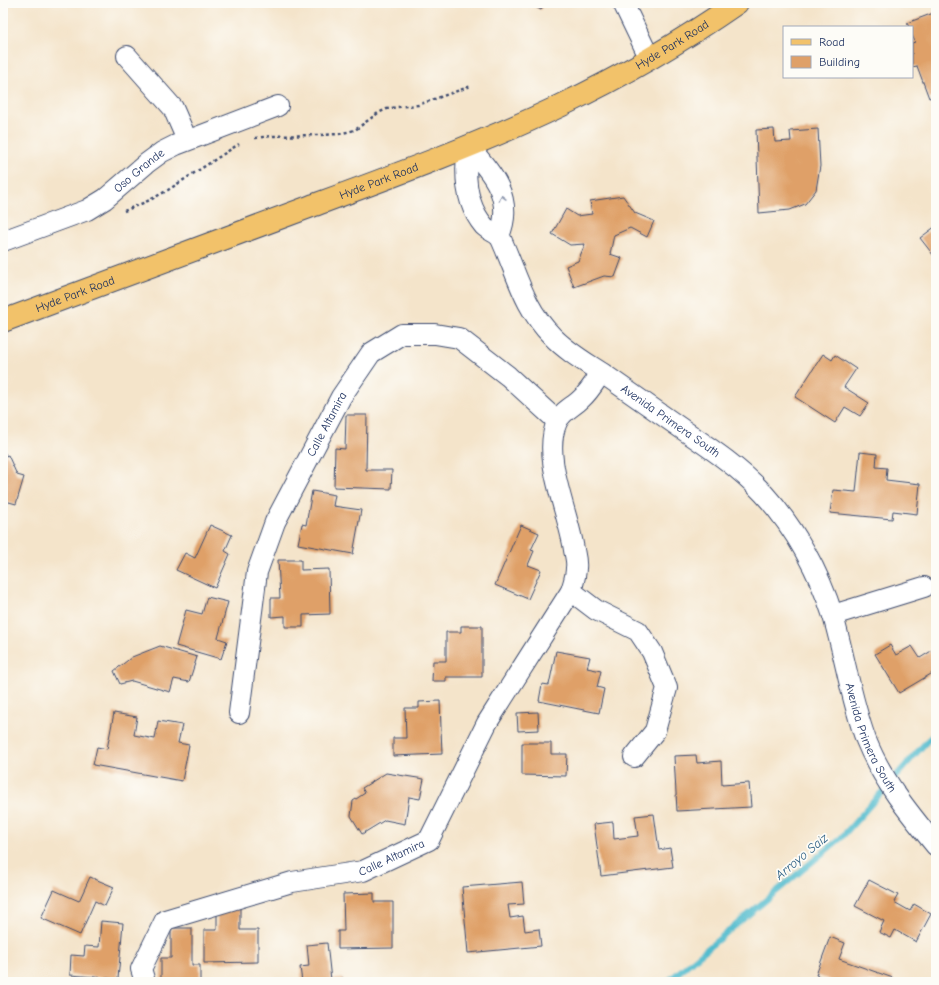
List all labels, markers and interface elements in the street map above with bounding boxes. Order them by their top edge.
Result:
street label: Hyde Park Road [633,17,711,72]
legend [783,26,913,78]
text: Road [819,35,845,49]
text: Building [819,55,860,69]
street label: Oso Grande [111,146,167,195]
street label: Hyde Park Road [337,160,420,202]
one-way arrow [499,195,507,202]
street label: Hyde Park Road [34,273,117,315]
street label: Avenida Primera South [618,381,723,460]
street label: Calle Altamira [304,389,350,459]
street label: Avenida Primera South [843,681,900,795]
water label: Arroyo Saiz [771,830,831,883]
street label: Calle Altamira [358,836,427,879]

